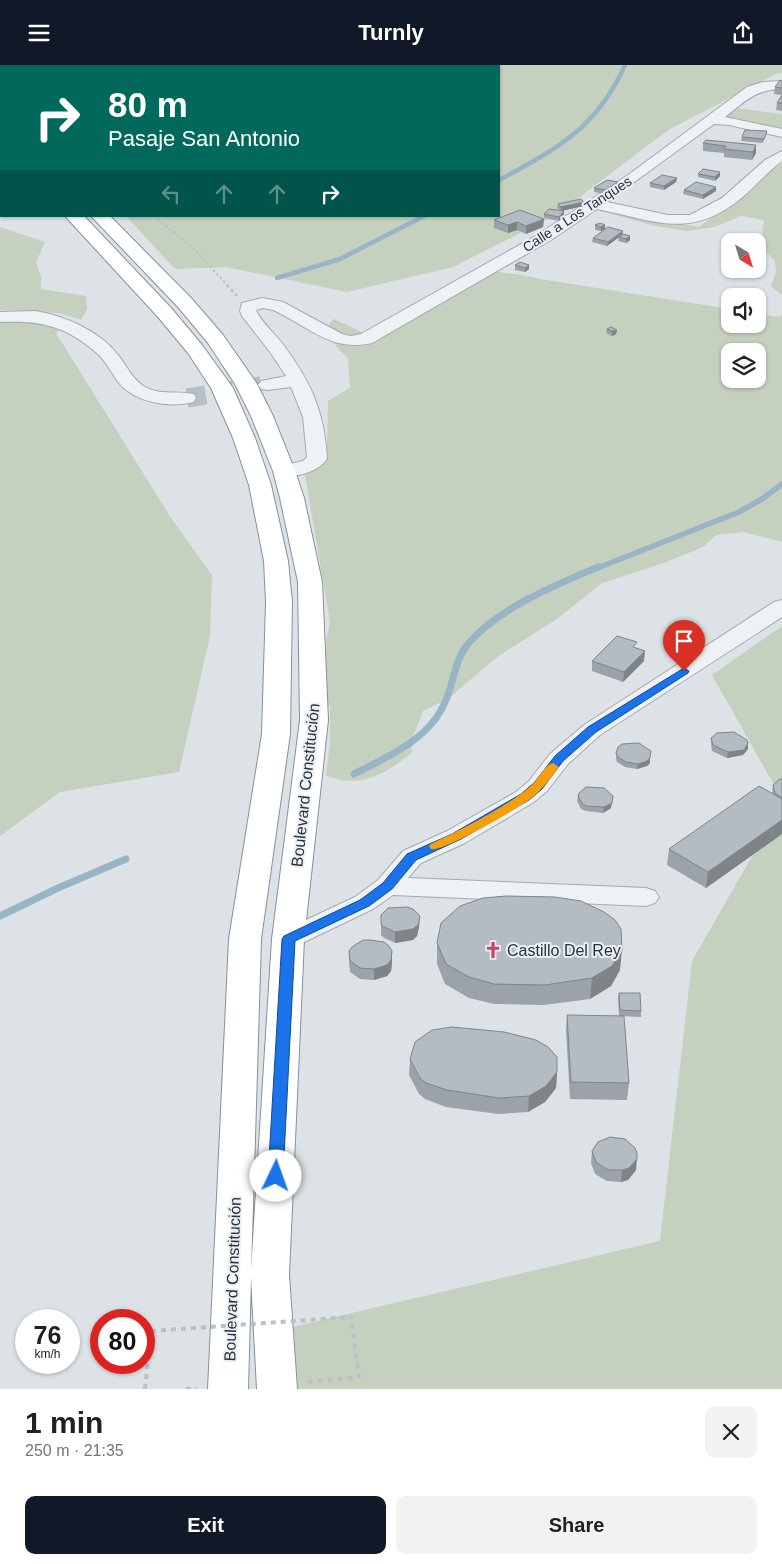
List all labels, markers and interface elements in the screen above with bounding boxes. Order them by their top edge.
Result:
icon: menu [25,19,53,47]
icon: share [729,19,757,47]
text: Turnly [358,20,424,45]
icon: right [25,85,90,150]
text: 80 m [108,85,188,124]
text: Pasaje San Antonio [108,126,300,151]
street label: Calle a Los Tanques [520,173,634,255]
icon: left [157,180,185,208]
icon: ahead [210,180,238,208]
icon: ahead [263,180,291,208]
icon: right [316,180,344,208]
north arrow [721,233,766,277]
map controls [721,233,766,388]
button: sound [721,288,766,333]
button: layers [721,343,766,388]
pin [663,620,705,671]
icon: arrive [670,627,698,655]
street label: Boulevard Constitución [288,702,323,868]
church icon: Castillo Del Rey [483,940,503,960]
place label: Castillo Del Rey [507,942,621,959]
position arrow [249,1149,301,1201]
street label: Boulevard Constitución [221,1196,244,1362]
speed limit sign: 80 [90,1309,155,1374]
text: 76 [34,1321,61,1349]
text: km/h [34,1347,61,1361]
text: 1 min [25,1406,103,1439]
button: close [705,1406,757,1458]
text: 250 m · 21:35 [25,1442,124,1459]
button: Exit [25,1496,386,1554]
button: Share [396,1496,757,1554]

